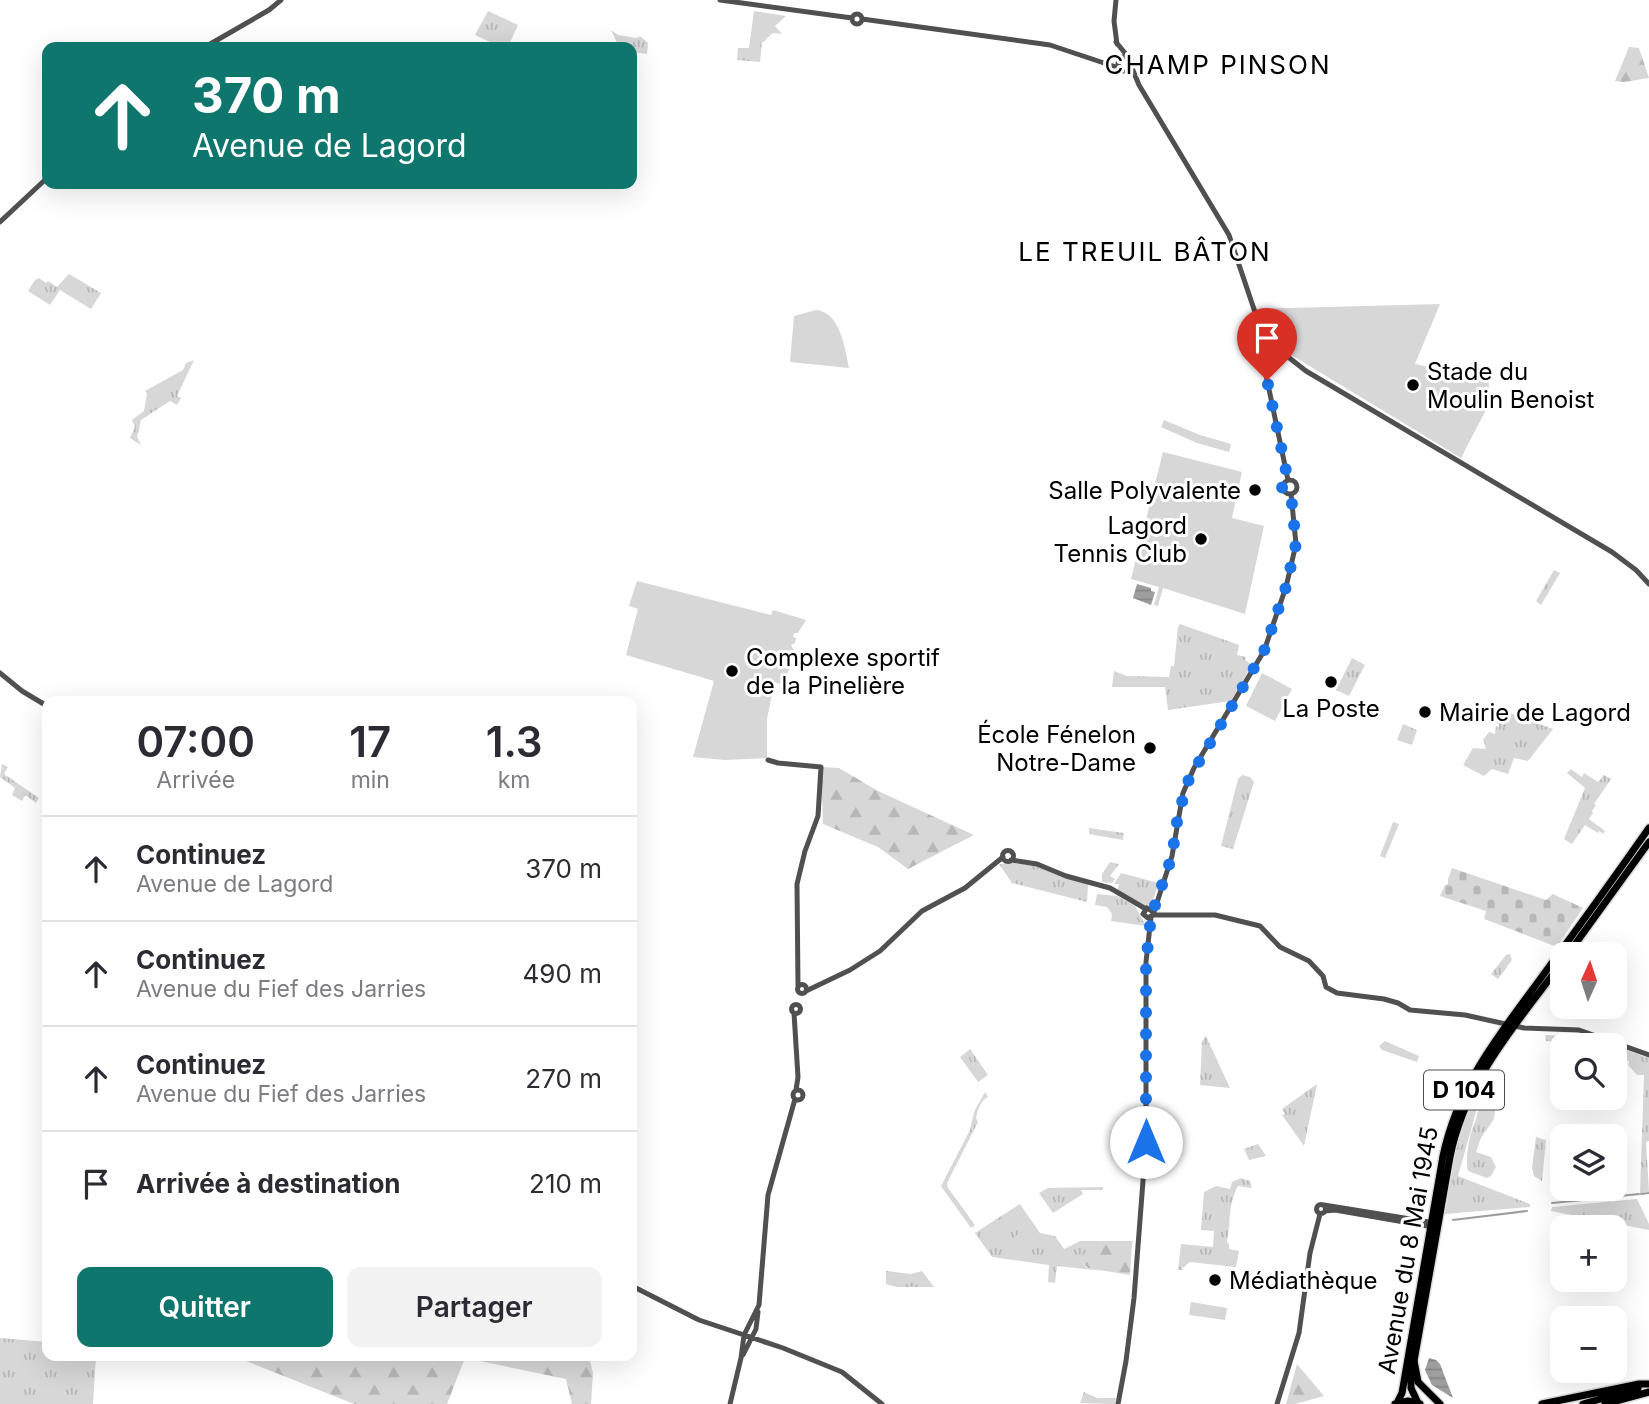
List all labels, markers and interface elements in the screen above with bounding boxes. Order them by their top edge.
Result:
district label: CHAMP PINSON [1105,49,1332,80]
text: 370 m [192,66,341,125]
icon: ahead [77,70,168,161]
text: Avenue de Lagord [192,126,467,165]
district label: LE TREUIL BÂTON [1018,236,1272,267]
pin [1237,308,1297,380]
icon: arrive [1248,319,1286,357]
place label: Stade du Moulin Benoist [1427,357,1595,414]
marker: Stade du Moulin Benoist [1405,377,1421,393]
place label: Salle Polyvalente [1048,476,1241,505]
marker: Salle Polyvalente [1247,482,1263,498]
place label: Lagord Tennis Club [1054,511,1187,568]
marker: Lagord Tennis Club [1193,531,1209,547]
place label: Complexe sportif de la Pinelière [746,643,940,700]
marker: Complexe sportif de la Pinelière [724,663,740,679]
marker: La Poste [1323,674,1339,690]
place label: La Poste [1282,694,1380,723]
place label: Mairie de Lagord [1439,698,1631,727]
marker: Mairie de Lagord [1417,704,1433,720]
text: 07:00 [136,716,255,767]
text: 17 [349,716,391,767]
text: 1.3 [486,716,543,767]
place label: École Fénelon Notre-Dame [977,719,1136,777]
marker: École Fénelon Notre-Dame [1142,740,1158,756]
text: Arrivée [156,766,235,794]
text: min [351,766,390,794]
text: km [498,766,531,794]
text: Continuez [136,839,266,870]
icon: ahead [77,850,115,888]
text: 370 m [525,853,602,884]
text: Avenue de Lagord [136,870,333,898]
north arrow [1550,942,1628,1018]
map controls [1550,942,1627,1383]
text: Continuez [136,944,266,975]
icon: ahead [77,955,115,993]
text: 490 m [523,958,602,989]
text: Avenue du Fief des Jarries [136,975,426,1003]
button: search [1550,1033,1627,1110]
text: Continuez [136,1049,266,1080]
icon: ahead [77,1060,115,1098]
text: 270 m [525,1063,602,1094]
road number: D 104 [1424,1070,1504,1110]
text: Avenue du Fief des Jarries [136,1080,426,1108]
position arrow [1109,1105,1183,1179]
street label: Avenue du 8 Mai 1945 [1372,1124,1444,1376]
button: layers [1550,1124,1627,1201]
icon: arrive [77,1165,115,1203]
text: Arrivée à destination [136,1168,401,1199]
text: 210 m [529,1168,602,1199]
button: + [1550,1215,1627,1292]
place label: Médiathèque [1229,1266,1378,1295]
button: Quitter [77,1267,333,1347]
button: Partager [347,1267,602,1347]
marker: Médiathèque [1207,1272,1223,1288]
button: − [1550,1306,1627,1383]

